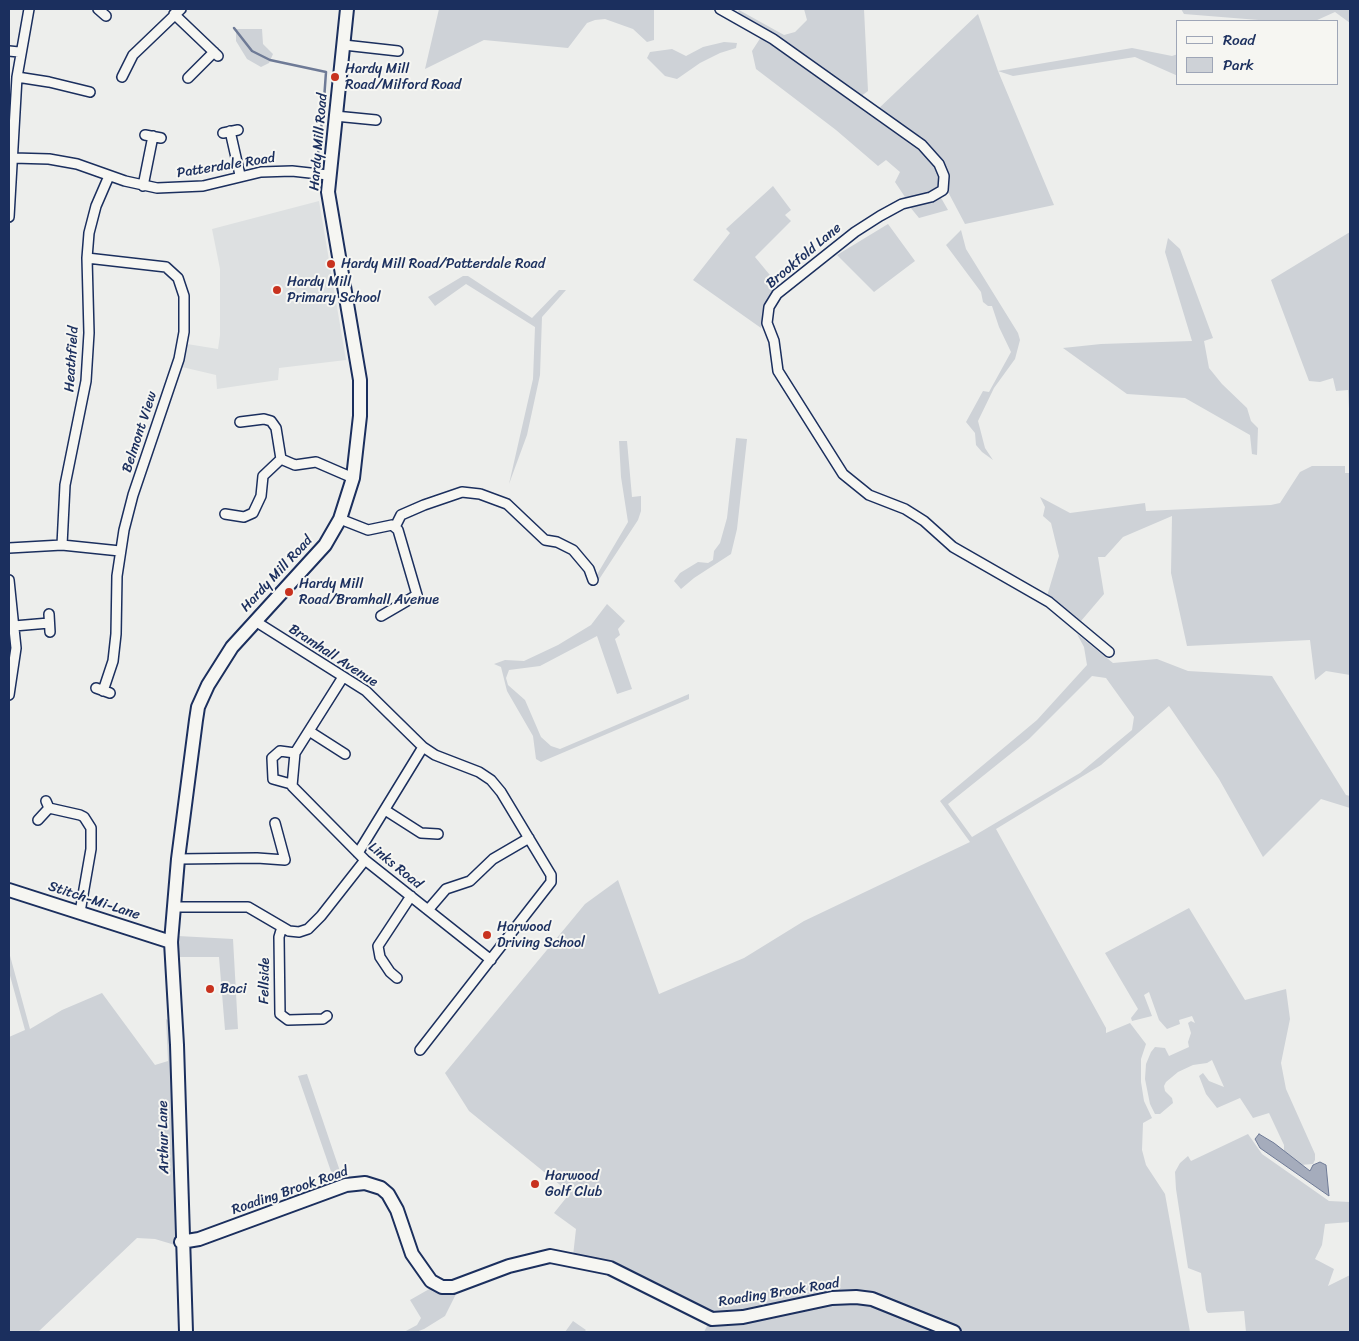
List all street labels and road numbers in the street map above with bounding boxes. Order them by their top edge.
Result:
street label: Hardy Mill Road [306,93,332,191]
street label: Patterdale Road [176,150,276,182]
street label: Brookfold Lane [763,220,845,292]
street label: Heathfield [61,325,83,393]
street label: Belmont View [119,389,161,475]
street label: Hardy Mill Road [238,533,316,615]
street label: Bramhall Avenue [285,621,381,691]
street label: Links Road [365,839,425,893]
street label: Stitch-Mi-Lane [46,878,142,924]
street label: Fellside [256,958,274,1004]
street label: Arthur Lane [155,1100,173,1174]
street label: Roading Brook Road [230,1163,350,1219]
street label: Roading Brook Road [717,1275,841,1311]

